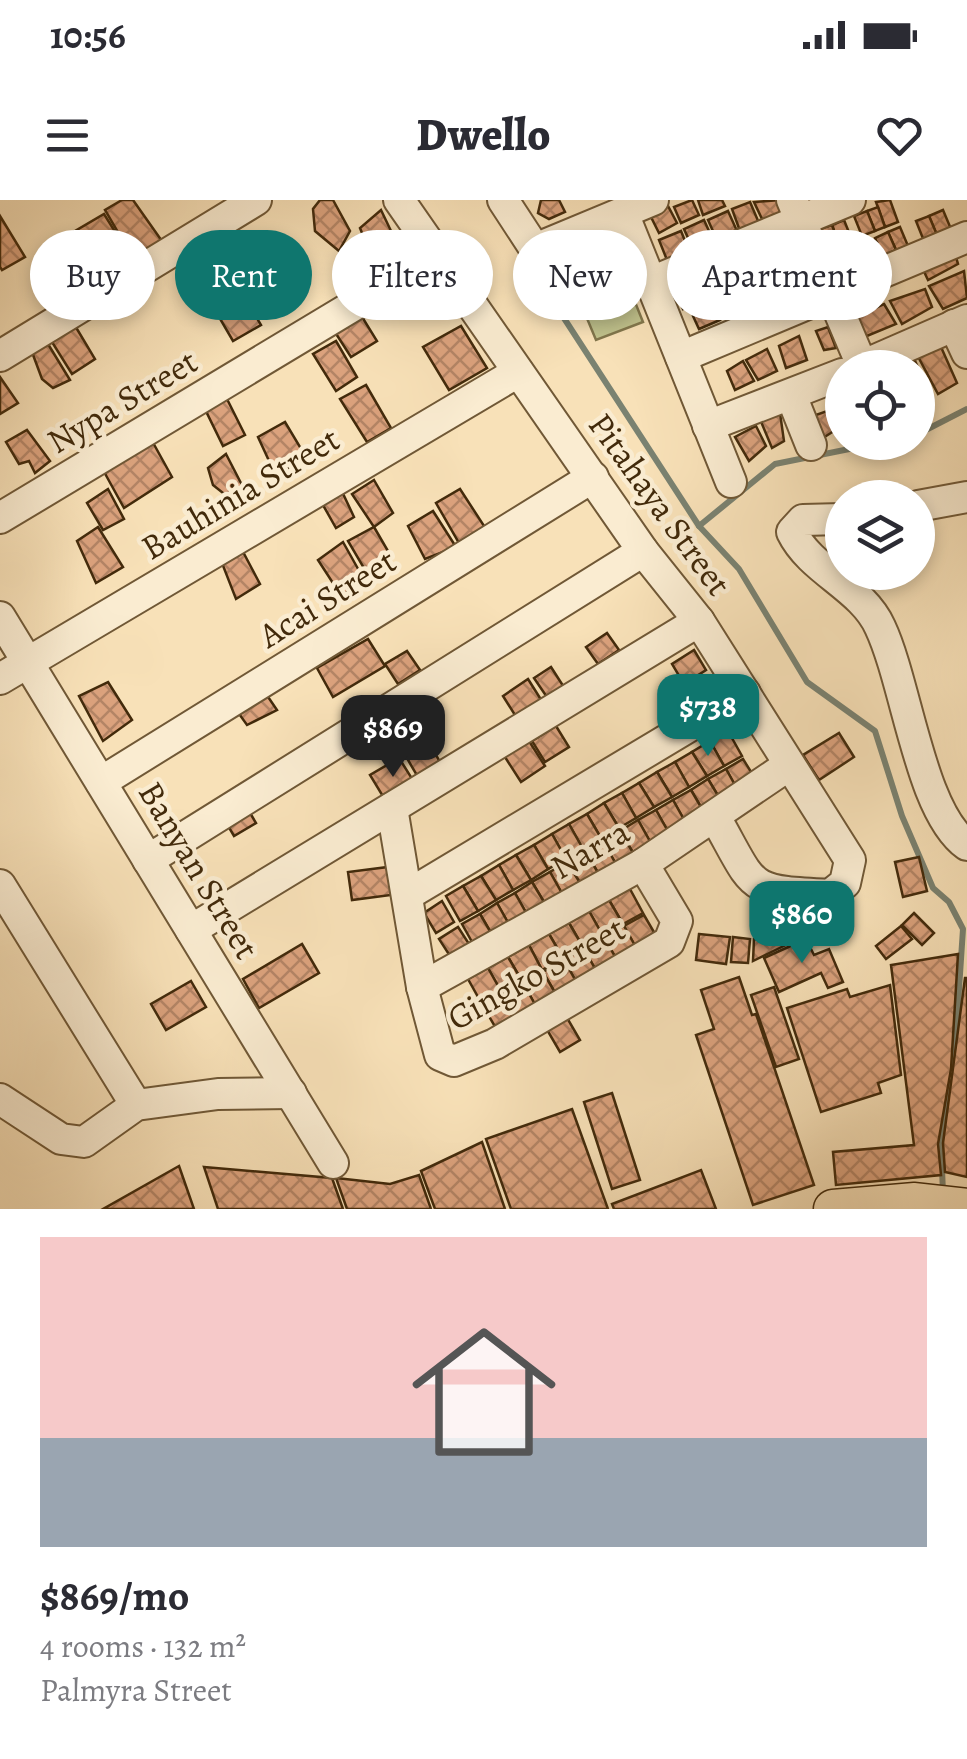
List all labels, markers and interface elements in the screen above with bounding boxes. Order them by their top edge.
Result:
text: 10:56 [50,9,126,61]
text: Dwello [416,104,551,166]
icon: menu [40,108,95,163]
icon: heart [872,108,927,163]
chip: Buy [30,230,155,320]
chip: Rent [175,230,312,320]
chip: Filters [332,230,493,320]
chip: New [513,230,647,320]
chip: Apartment [667,230,892,320]
street label: Nypa Street [38,337,206,465]
map controls [825,350,935,590]
button: locate [825,350,935,460]
street label: Pitahaya Street [577,403,743,605]
street label: Bauhinia Street [132,415,348,571]
button: layers [825,480,935,590]
street label: Acai Street [248,537,405,660]
pin: $738 [649,674,767,759]
text: $738 [679,684,737,728]
pin: $869 [334,695,452,780]
text: $869 [363,705,423,749]
street label: Banyan Street [127,772,271,968]
street label: Narra [542,807,639,891]
pin: $860 [743,881,861,966]
text: $860 [771,891,833,935]
street label: Gingko Street [438,904,634,1042]
icon: home [394,1302,574,1482]
text: $869/mo [40,1567,189,1624]
text: 4 rooms · 132 m² [40,1624,246,1668]
text: Palmyra Street [40,1668,232,1712]

